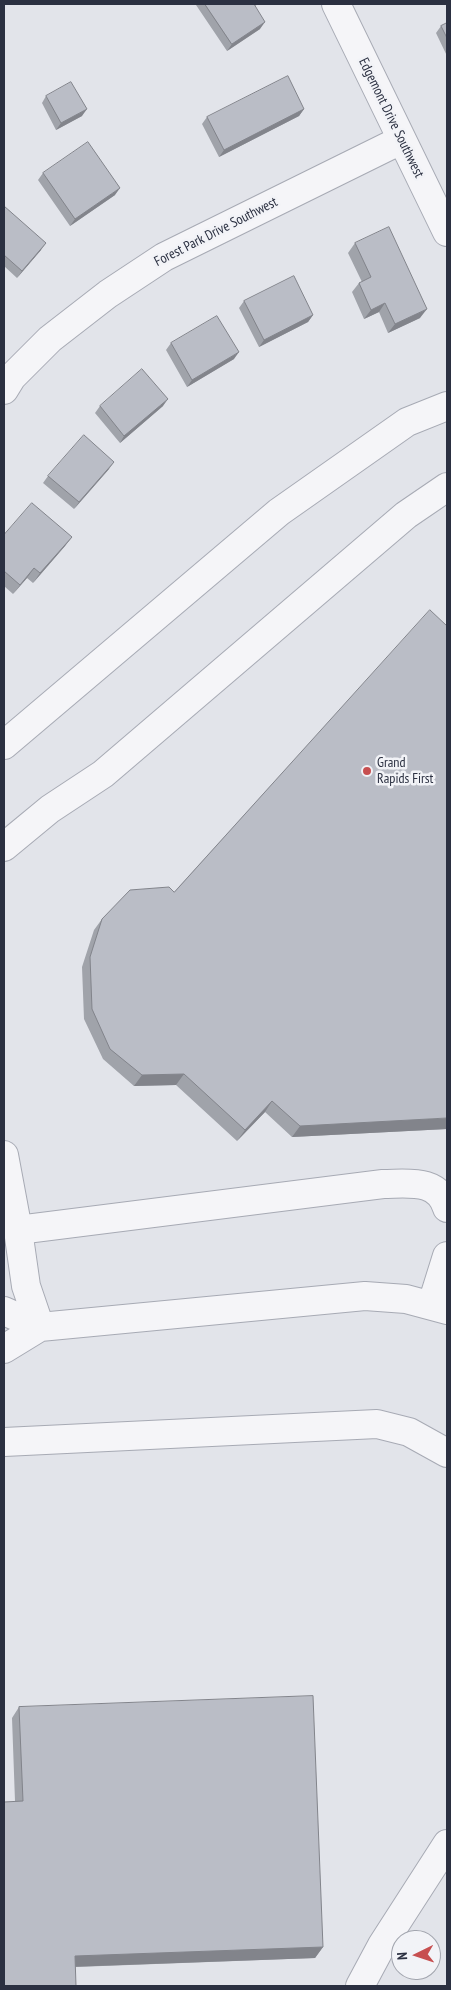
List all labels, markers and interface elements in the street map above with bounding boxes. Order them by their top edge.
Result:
street label: Edgemont Drive Southwest [355,55,427,181]
street label: Forest Park Drive Southwest [152,194,280,270]
place label: Grand Rapids First [377,755,433,788]
marker: Grand Rapids First [361,765,373,777]
north arrow [391,1930,441,1980]
text: N [393,1952,411,1960]

